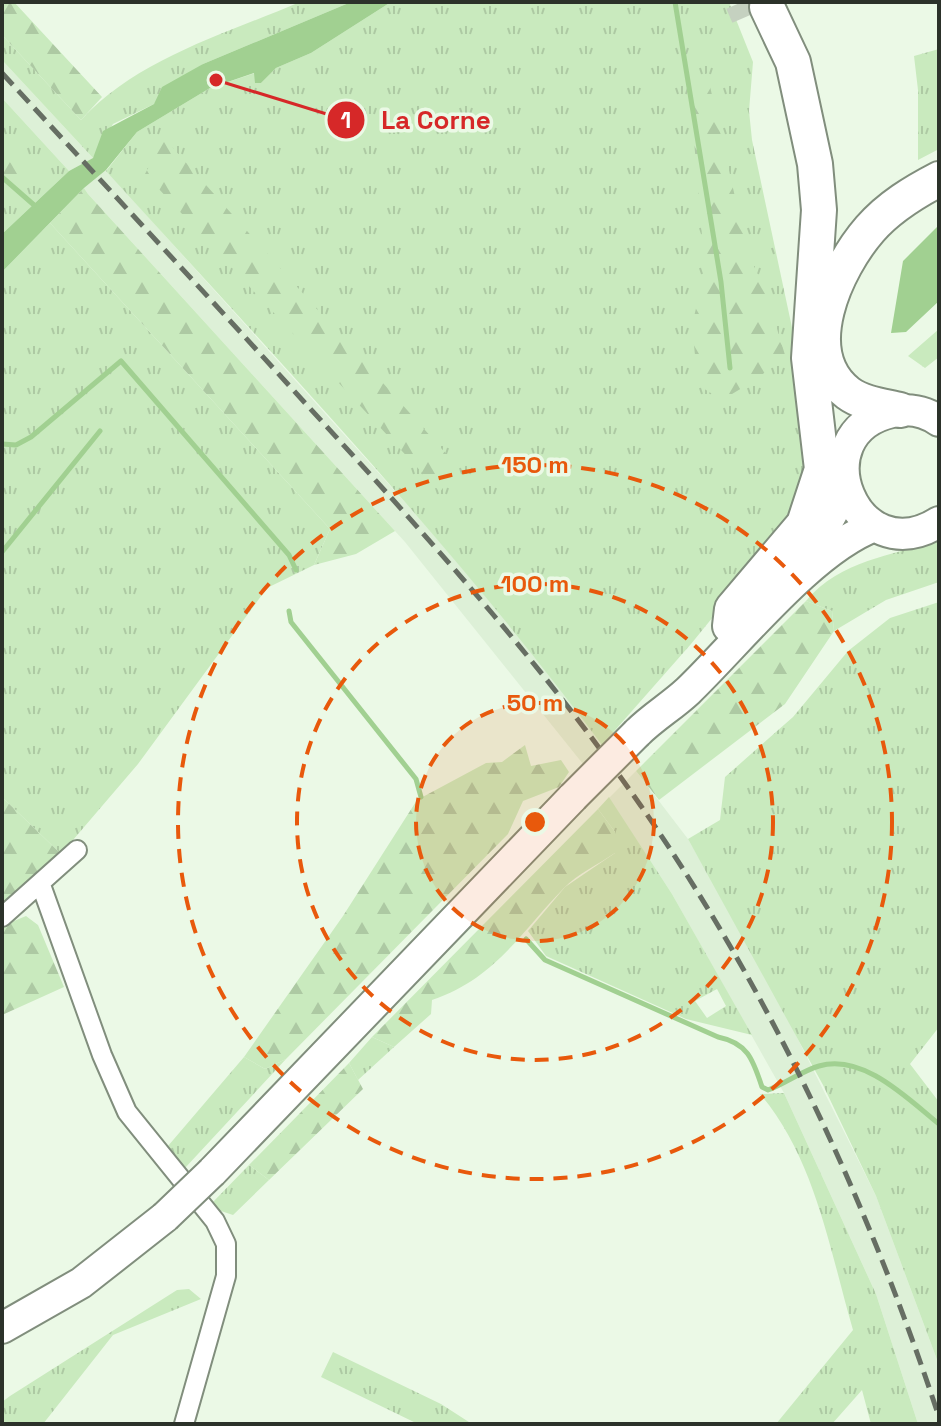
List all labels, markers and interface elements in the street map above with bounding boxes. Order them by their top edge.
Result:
callout: La Corne [326,95,507,145]
text: La Corne [381,103,491,137]
text: 1 [341,104,351,135]
text: 150 m [501,449,569,480]
text: 100 m [501,568,569,599]
text: 50 m [507,687,563,718]
centre of rings [521,808,549,836]

